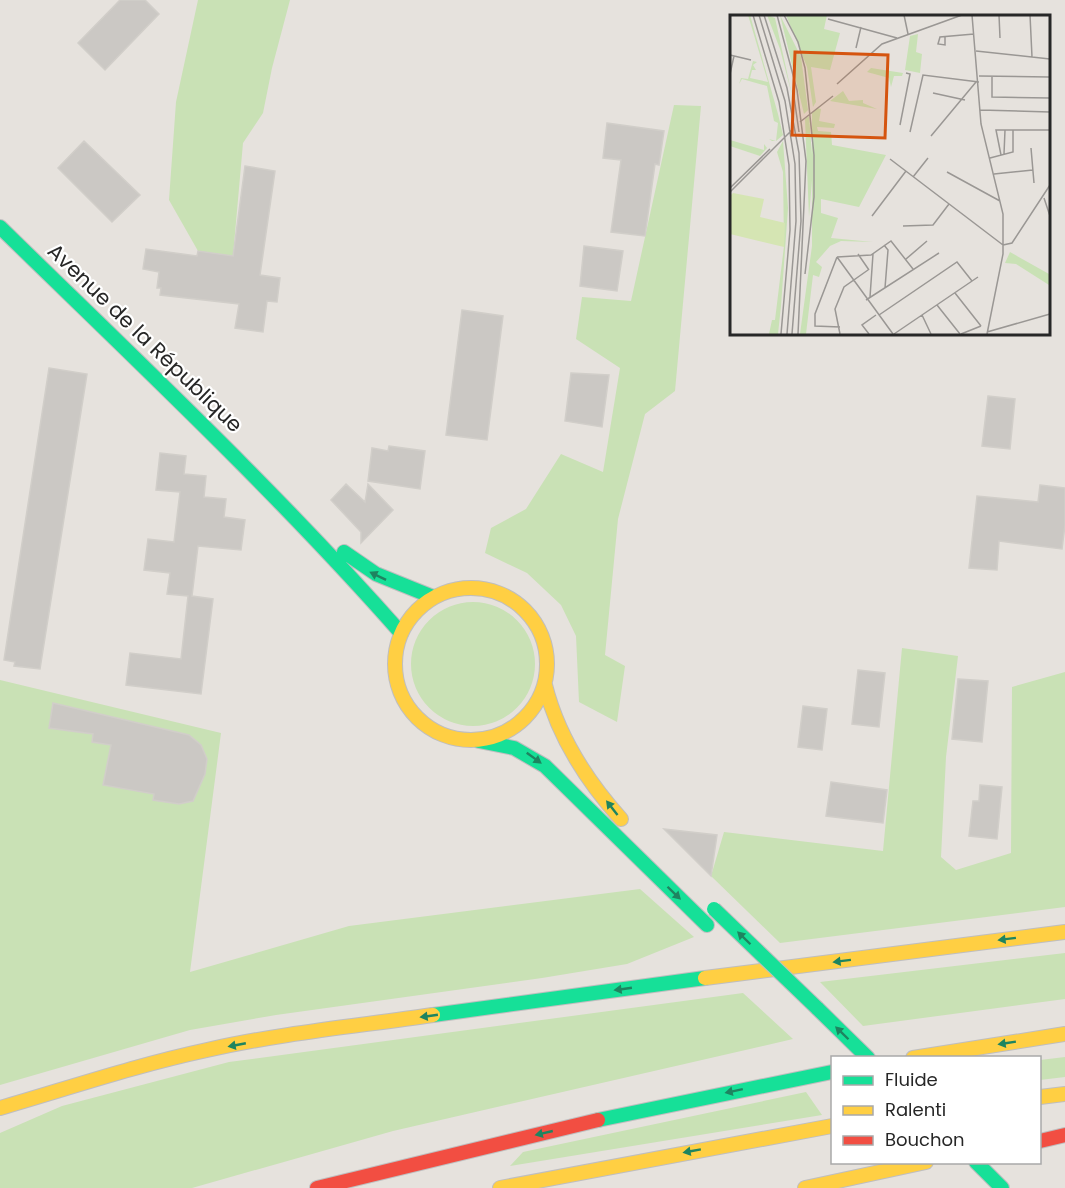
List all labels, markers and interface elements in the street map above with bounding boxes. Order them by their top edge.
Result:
inset map [730,15,1050,334]
street label: Avenue de la République [41,237,249,439]
one-way arrow [370,571,387,580]
one-way arrow [525,752,541,764]
one-way arrow [607,801,619,816]
one-way arrow [667,886,681,900]
one-way arrow [738,932,752,946]
one-way arrow [997,935,1016,944]
one-way arrow [832,956,851,965]
one-way arrow [613,985,632,994]
one-way arrow [420,1011,439,1020]
one-way arrow [836,1026,850,1040]
one-way arrow [998,1038,1017,1047]
one-way arrow [227,1041,246,1050]
legend [831,1056,1041,1164]
text: Fluide [885,1067,938,1092]
one-way arrow [724,1087,743,1096]
text: Ralenti [885,1097,946,1122]
text: Bouchon [885,1127,965,1152]
one-way arrow [534,1128,553,1138]
one-way arrow [682,1147,701,1156]

